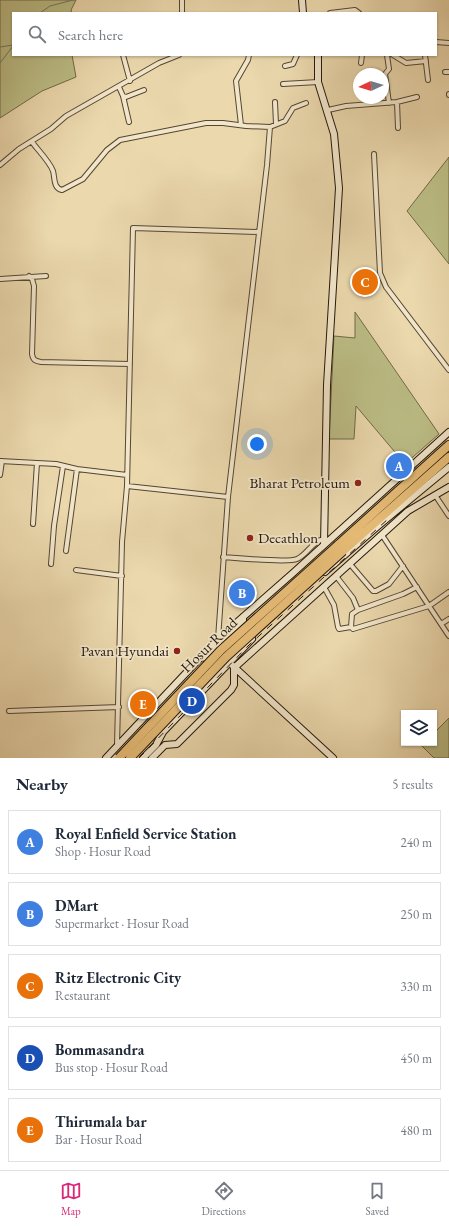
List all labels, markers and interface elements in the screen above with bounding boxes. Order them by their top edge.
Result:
search box [12,12,437,56]
icon: search [26,23,48,45]
text: Search here [58,25,123,44]
north arrow [353,68,389,104]
pin: C [352,267,378,297]
your location [247,434,267,454]
pin: A [386,451,412,481]
place label: Bharat Petroleum [249,473,350,492]
marker: Bharat Petroleum [353,478,363,488]
place label: Decathlon [258,528,318,547]
marker: Decathlon [245,533,255,543]
pin: B [229,578,255,608]
street label: Hosur Road [176,613,241,676]
place label: Pavan Hyundai [81,641,169,660]
marker: Pavan Hyundai [172,646,182,656]
pin: D [179,686,205,716]
pin: E [130,689,156,719]
map controls [401,710,437,746]
button: layers [401,710,437,746]
text: Nearby [16,773,68,795]
text: 5 results [392,776,433,793]
text: Royal Enfield Service Station [55,824,236,843]
text: A [25,834,35,851]
text: 240 m [401,834,432,851]
text: Shop · Hosur Road [55,843,151,860]
text: DMart [55,896,98,915]
text: B [26,906,34,923]
text: 250 m [401,906,432,923]
text: Supermarket · Hosur Road [55,915,189,932]
text: Ritz Electronic City [55,968,181,987]
text: C [25,978,35,995]
text: 330 m [401,978,432,995]
text: Restaurant [55,987,110,1004]
text: Bommasandra [55,1040,144,1059]
text: D [25,1050,35,1067]
text: 450 m [401,1050,432,1067]
text: Bus stop · Hosur Road [55,1059,168,1076]
text: Thirumala bar [55,1112,147,1131]
text: E [26,1122,34,1139]
text: 480 m [401,1122,432,1139]
text: Bar · Hosur Road [55,1131,142,1148]
tab: Map [60,1180,82,1218]
tab: Directions [202,1180,246,1218]
tab: Saved [366,1180,389,1218]

